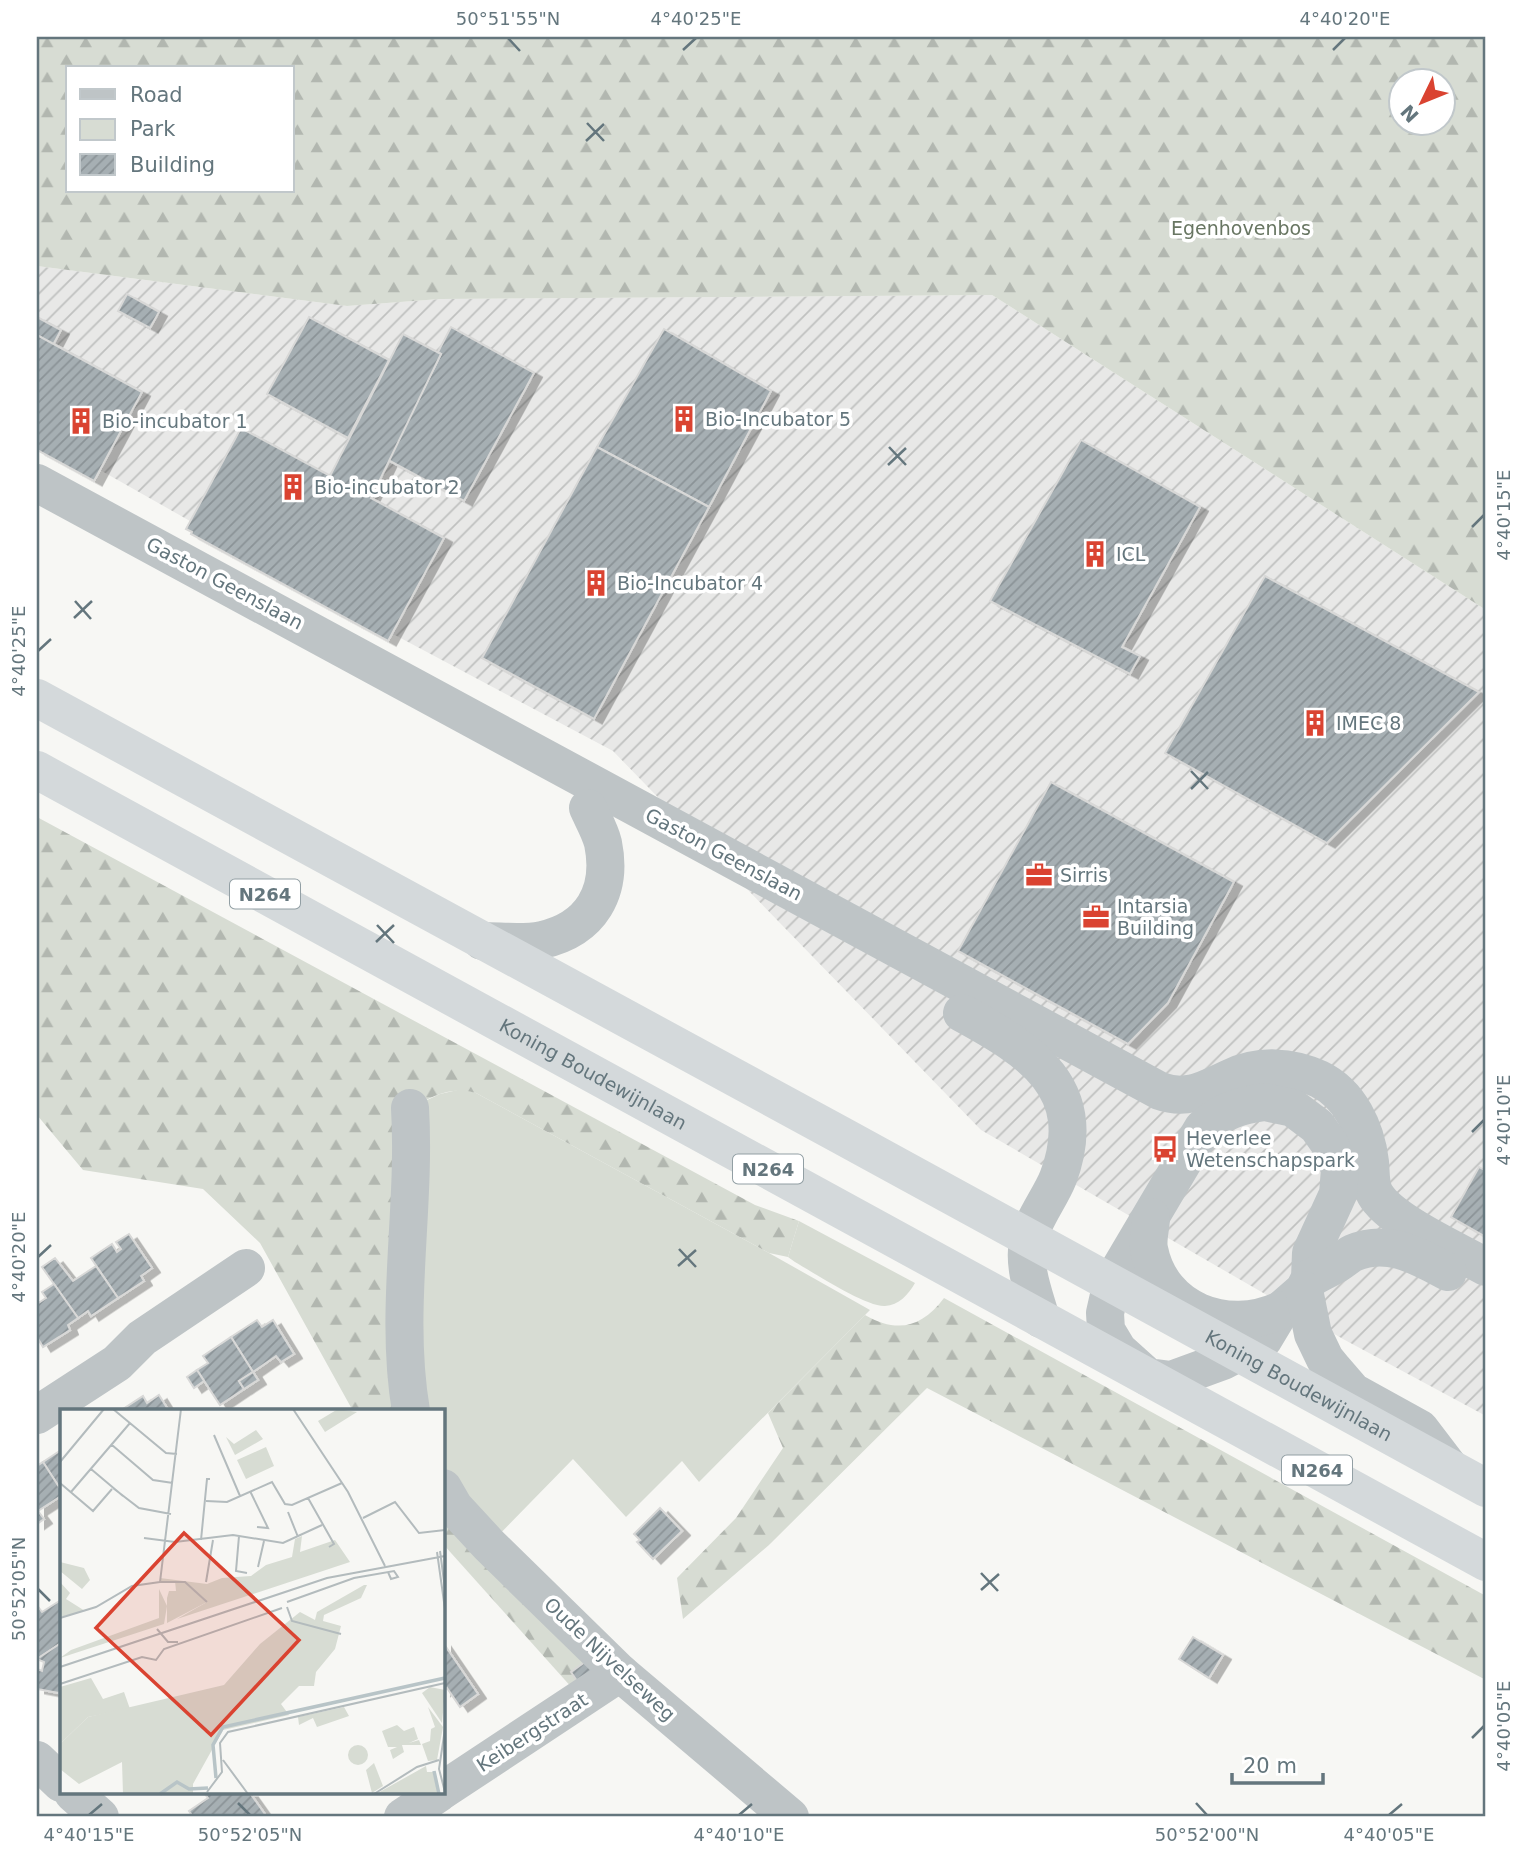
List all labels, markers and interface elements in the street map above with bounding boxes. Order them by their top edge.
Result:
text: 50°51'55"N [456,8,560,29]
text: 4°40'25"E [651,8,741,29]
text: 4°40'20"E [1300,8,1390,29]
legend [66,66,294,192]
north arrow [1386,66,1456,136]
text: Road [130,83,183,107]
text: N [1396,100,1423,127]
text: Park [130,117,176,141]
text: Building [130,153,215,177]
park label: Egenhovenbos [1171,217,1311,239]
building icon: Bio-Incubator 5 [669,404,699,434]
building icon: Bio-incubator 1 [66,406,96,436]
place label: Bio-Incubator 5 [705,408,851,430]
place label: Bio-incubator 1 [102,410,248,432]
text: 4°40'15"E [1493,470,1514,560]
building icon: Bio-incubator 2 [278,472,308,502]
place label: Bio-incubator 2 [314,476,460,498]
street label: Gaston Geenslaan [143,532,307,634]
building icon: ICL [1080,539,1110,569]
place label: ICL [1116,543,1146,565]
building icon: Bio-Incubator 4 [581,568,611,598]
place label: Bio-Incubator 4 [617,572,763,594]
text: 4°40'25"E [8,606,29,696]
building icon: IMEC 8 [1300,708,1330,738]
place label: IMEC 8 [1336,712,1401,734]
street label: Gaston Geenslaan [642,803,806,905]
office icon: Sirris [1024,860,1054,890]
place label: Sirris [1060,864,1108,886]
road number: N264 [230,880,300,908]
place label: Intarsia Building [1117,895,1194,939]
office icon: Intarsia Building [1081,902,1111,932]
street label: Koning Boudewijnlaan [496,1014,691,1134]
text: 4°40'10"E [1493,1075,1514,1165]
place label: Heverlee Wetenschapspark [1186,1127,1355,1171]
bus stop icon: Heverlee Wetenschapspark [1150,1134,1180,1164]
road number: N264 [733,1154,803,1184]
text: 4°40'20"E [8,1212,29,1302]
street label: Koning Boudewijnlaan [1202,1325,1396,1445]
inset map [60,1409,444,1794]
road number: N264 [1282,1456,1352,1484]
text: 50°52'05"N [8,1537,29,1641]
street label: Oude Nijvelseweg [540,1593,680,1725]
text: 4°40'05"E [1493,1681,1514,1771]
street label: Keibergstraat [472,1688,592,1776]
scale bar [1232,1742,1324,1786]
text: 20 m [1243,1754,1297,1778]
text: 4°40'15"E [44,1824,134,1845]
text: 50°52'05"N [198,1824,302,1845]
text: 4°40'10"E [694,1824,784,1845]
text: 50°52'00"N [1155,1824,1259,1845]
text: 4°40'05"E [1344,1824,1434,1845]

